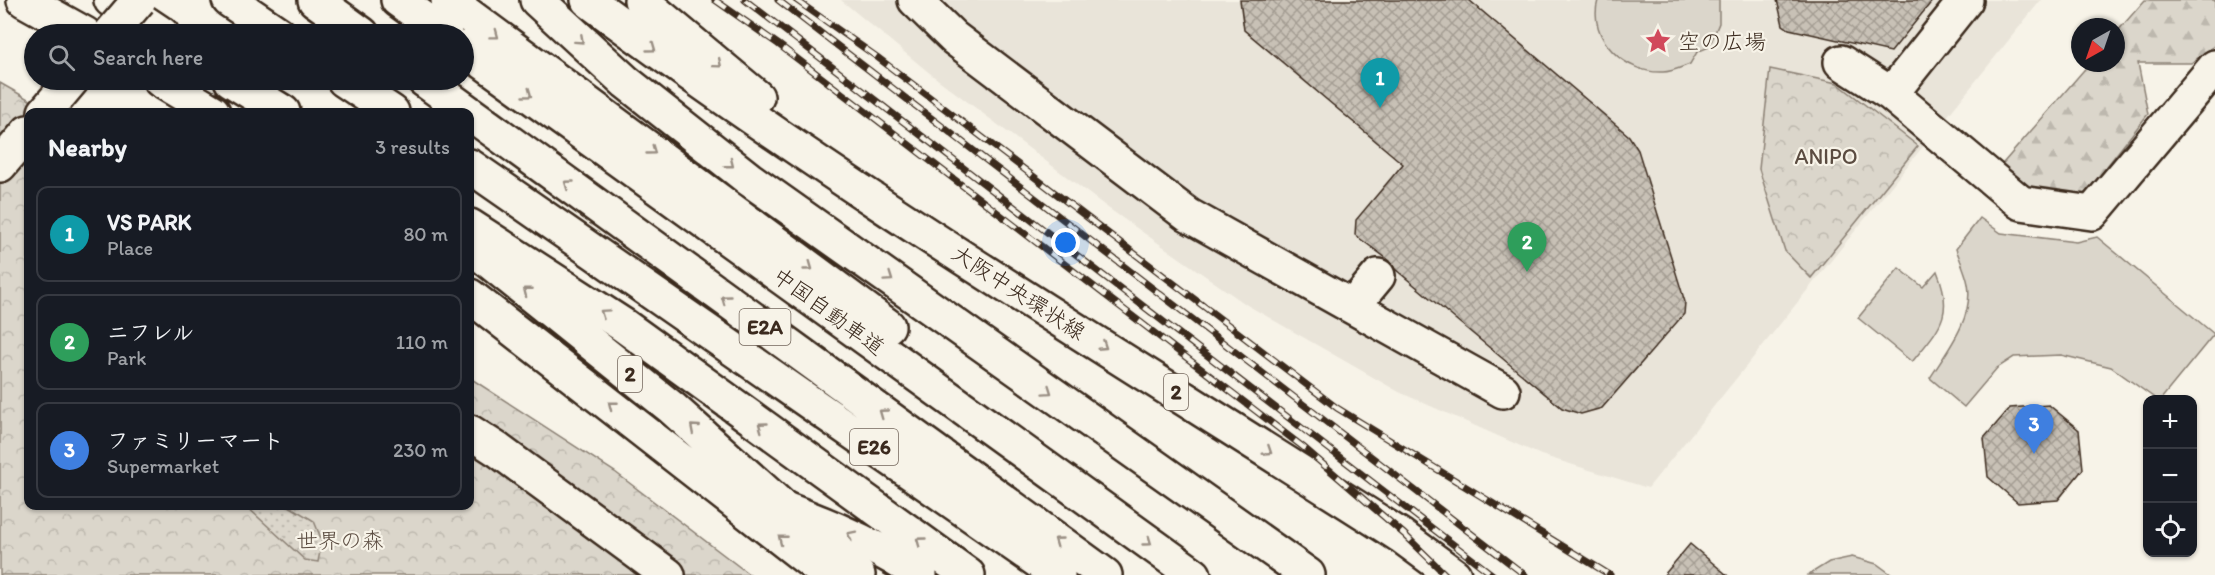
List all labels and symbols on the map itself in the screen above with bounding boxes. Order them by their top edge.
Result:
north arrow [2071,18,2125,72]
place icon: 空の広場 [1643,26,1673,56]
one-way arrow [488,28,499,39]
place label: 空の広場 [1678,28,1766,55]
one-way arrow [573,33,583,44]
one-way arrow [645,40,656,51]
one-way arrow [711,57,722,68]
pin: 1 [1360,58,1400,108]
one-way arrow [521,87,532,98]
park label: ANIPO [1794,143,1858,170]
one-way arrow [645,144,656,155]
one-way arrow [724,156,735,167]
one-way arrow [563,180,574,191]
pin: 2 [1508,222,1546,272]
your location [1051,228,1080,257]
street label: 大阪中央環状線 [947,239,1091,346]
one-way arrow [802,260,813,271]
street label: 中国自動車道 [767,262,890,361]
one-way arrow [882,271,893,282]
one-way arrow [523,288,534,299]
one-way arrow [721,295,732,306]
one-way arrow [600,309,611,320]
road number: E2A [740,309,790,345]
one-way arrow [1097,338,1108,349]
road number: 2 [618,356,642,392]
road number: 2 [1164,374,1188,410]
one-way arrow [1041,384,1052,395]
one-way arrow [608,401,619,412]
pin: 3 [2014,404,2054,454]
one-way arrow [879,410,890,421]
one-way arrow [758,423,769,434]
one-way arrow [690,424,701,435]
road number: E26 [850,429,898,465]
one-way arrow [1262,443,1272,455]
park label: 世界の森 [296,527,384,554]
one-way arrow [846,531,857,543]
one-way arrow [1141,534,1152,545]
one-way arrow [778,535,789,546]
one-way arrow [916,537,927,548]
one-way arrow [1053,537,1064,548]

